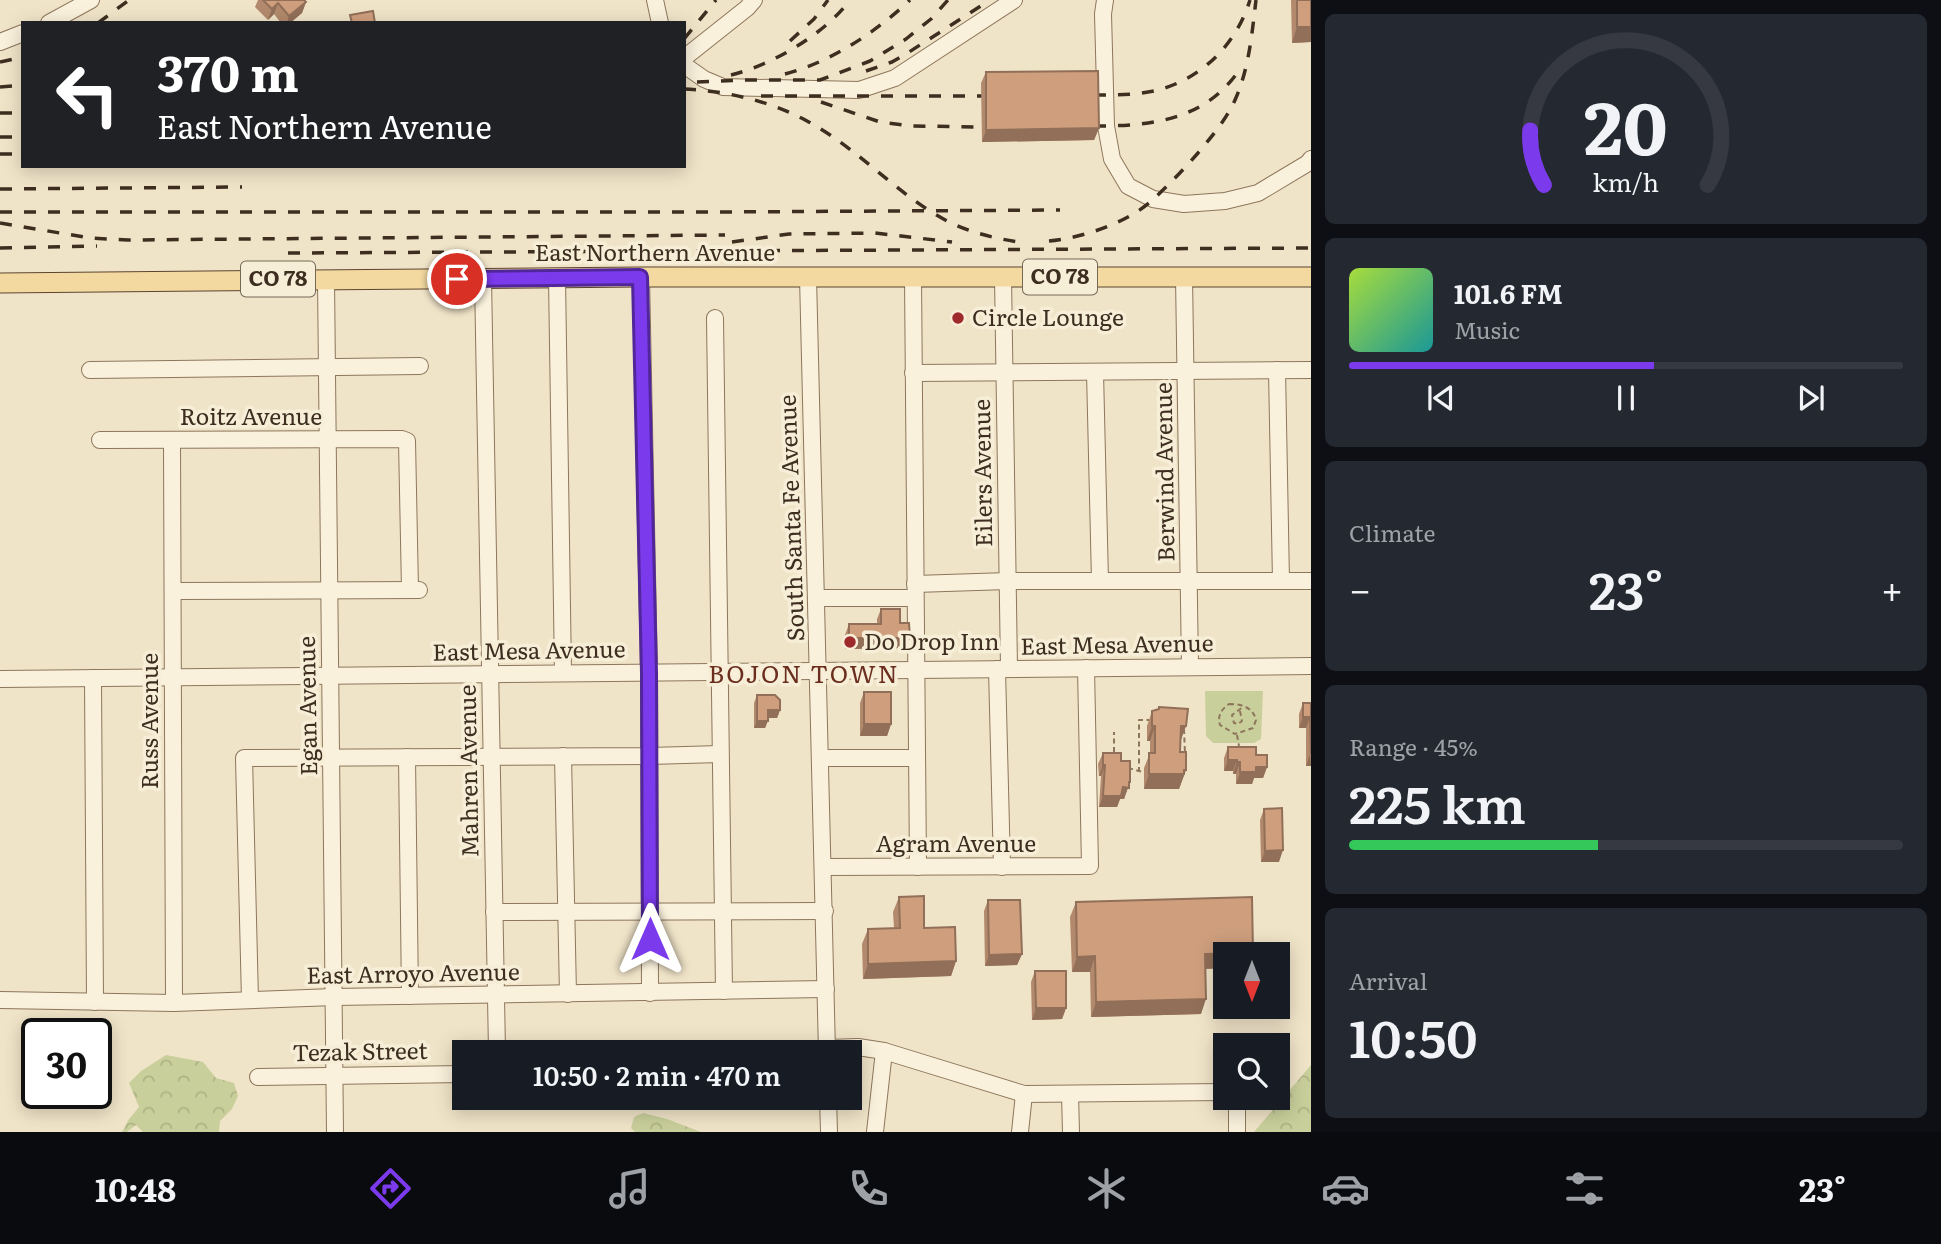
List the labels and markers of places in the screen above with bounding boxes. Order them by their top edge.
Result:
pin [427,249,487,309]
place label: Circle Lounge [972,299,1124,333]
marker: Circle Lounge [950,310,966,326]
place label: Do Drop Inn [864,623,1000,657]
marker: Do Drop Inn [842,634,858,650]

